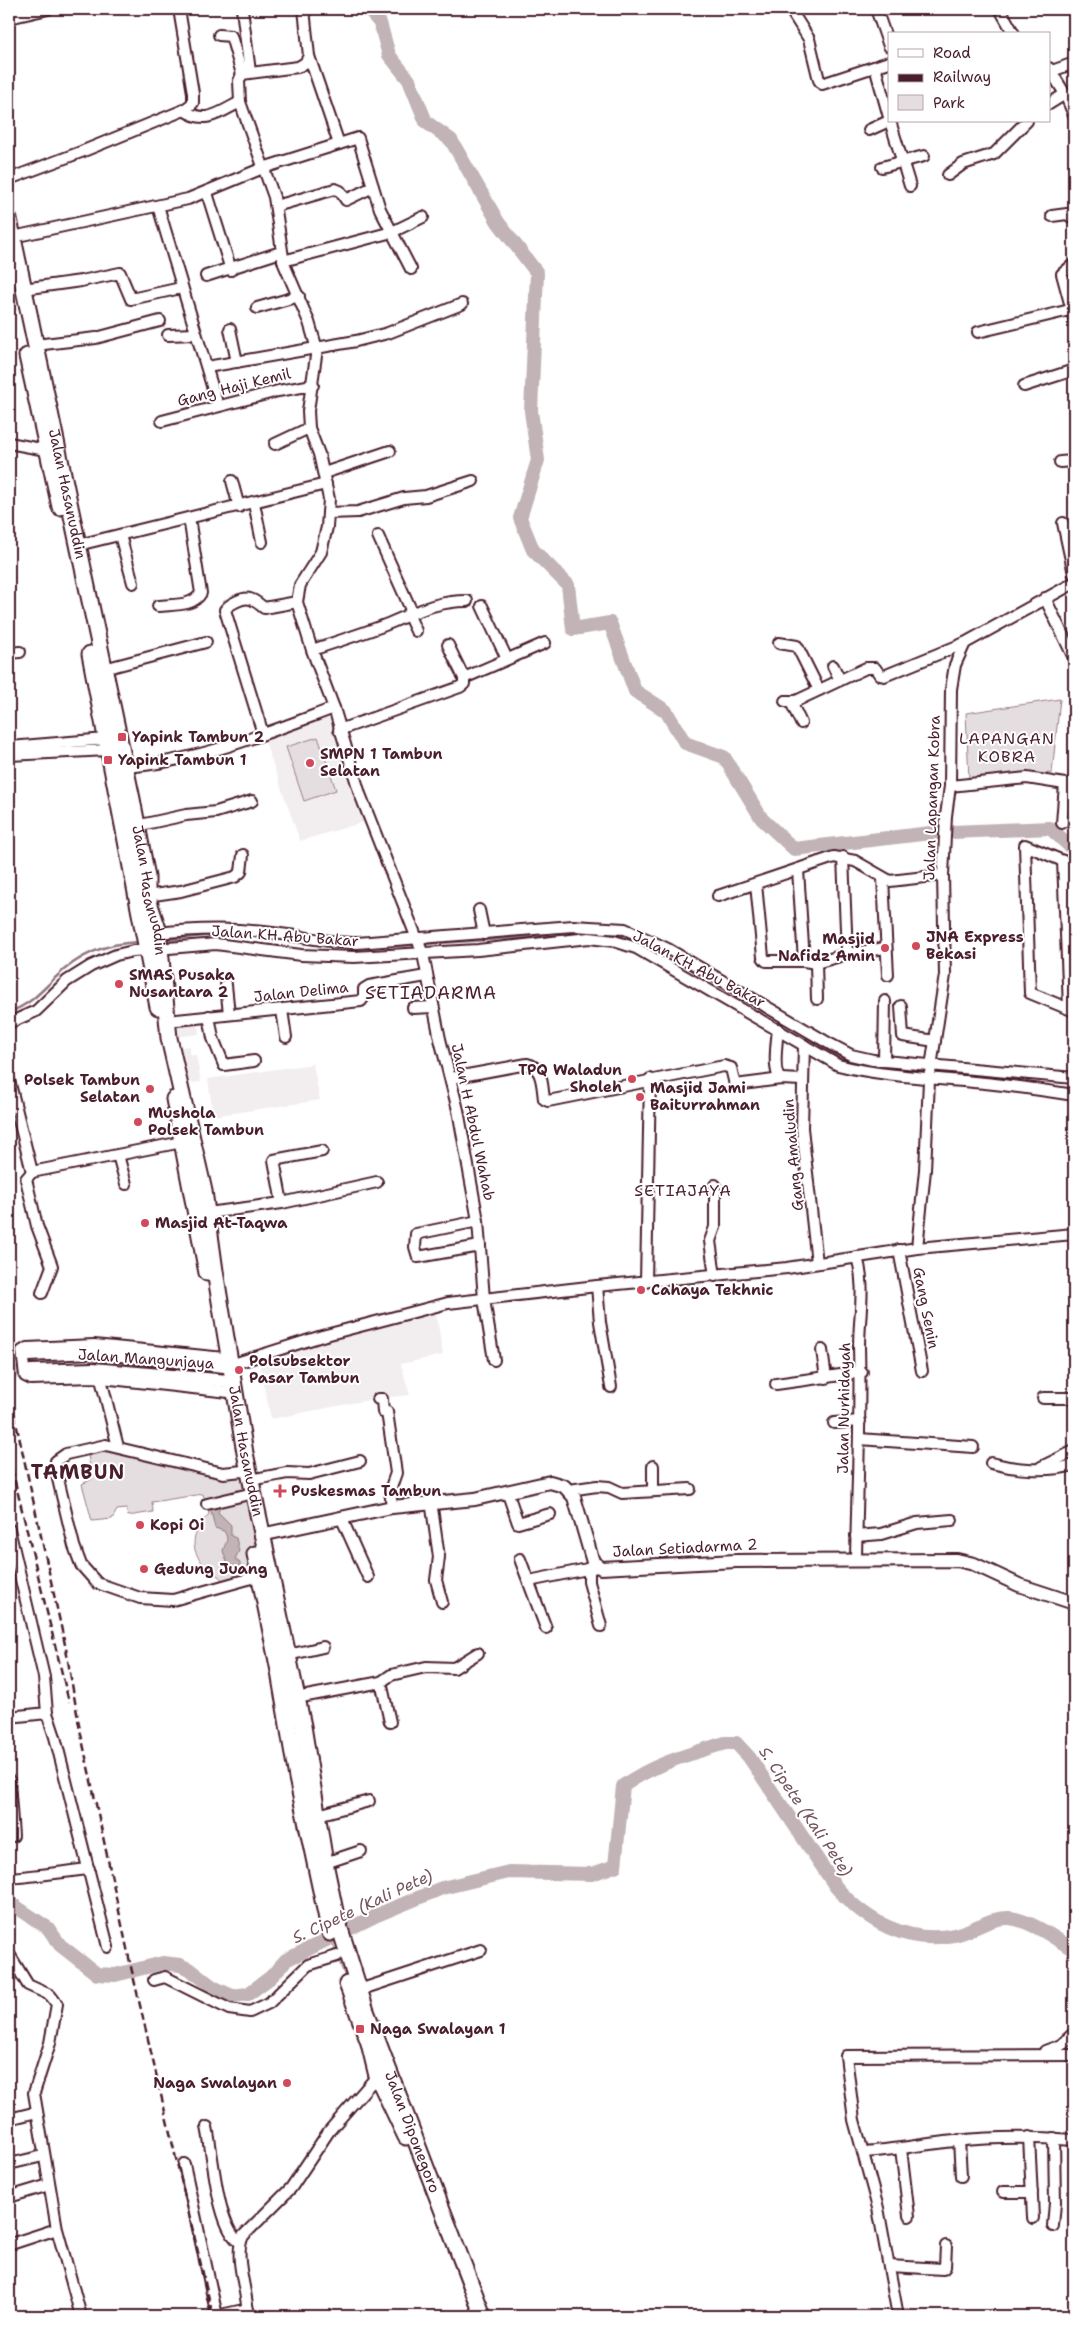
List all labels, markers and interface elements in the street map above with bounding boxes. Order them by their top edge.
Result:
legend [888,32,1050,122]
text: Road [933,43,971,63]
text: Railway [933,67,991,87]
text: Park [933,93,965,113]
street label: Gang Haji Kemil [175,363,293,411]
street label: Jalan Hasanuddin [44,427,91,561]
street label: Jalan Lapangan Kobra [919,714,945,881]
place label: Yapink Tambun 2 [132,727,265,747]
district label: LAPANGAN KOBRA [959,728,1055,767]
marker: Yapink Tambun 2 [116,731,128,743]
place label: SMPN 1 Tambun Selatan [320,744,442,781]
place label: Yapink Tambun 1 [118,750,247,770]
marker: Yapink Tambun 1 [102,754,114,766]
marker: SMPN 1 Tambun Selatan [304,757,316,769]
street label: Jalan Hasanuddin [127,823,171,956]
street label: Jalan KH Abu Bakar [211,921,359,951]
street label: Jalan KH Abu Bakar [629,926,769,1012]
place label: JNA Express Bekasi [926,927,1024,964]
place label: Masjid Nafidz Amin [778,929,875,966]
marker: JNA Express Bekasi [910,940,922,952]
marker: Masjid Nafidz Amin [879,942,891,954]
place label: SMAS Pusaka Nusantara 2 [129,965,235,1002]
street label: Jalan Delima [253,977,350,1007]
marker: SMAS Pusaka Nusantara 2 [113,978,125,990]
district label: SETIADARMA [365,981,497,1005]
street label: Jalan H Abdul Wahab [447,1042,499,1202]
place label: TPQ Waladun Sholeh [518,1060,622,1097]
place label: Polsek Tambun Selatan [24,1070,140,1107]
marker: TPQ Waladun Sholeh [626,1073,638,1085]
place label: Masjid Jami Baiturrahman [650,1078,760,1115]
marker: Polsek Tambun Selatan [144,1083,156,1095]
marker: Masjid Jami Baiturrahman [634,1091,646,1103]
street label: Gang Amaludin [778,1098,808,1212]
place label: Mushola Polsek Tambun [148,1103,264,1140]
marker: Mushola Polsek Tambun [132,1116,144,1128]
district label: SETIAJAYA [634,1180,732,1201]
place label: Masjid At-Taqwa [155,1213,288,1233]
marker: Masjid At-Taqwa [139,1217,151,1229]
street label: Gang Senin [908,1265,944,1351]
place label: Cahaya Tekhnic [651,1280,773,1300]
marker: Cahaya Tekhnic [635,1284,647,1296]
street label: Jalan Nurhidayah [833,1342,855,1474]
street label: Jalan Mangunjaya [77,1344,215,1374]
place label: Polsubsektor Pasar Tambun [249,1351,359,1388]
marker: Polsubsektor Pasar Tambun [233,1364,245,1376]
street label: Jalan Hasanuddin [224,1384,268,1518]
district label: TAMBUN [31,1459,125,1485]
place label: Puskesmas Tambun [291,1481,441,1501]
marker: Puskesmas Tambun [273,1484,287,1498]
place label: Kopi Oi [150,1515,204,1535]
marker: Kopi Oi [134,1519,146,1531]
street label: Jalan Setiadarma 2 [612,1534,758,1562]
place label: Gedung Juang [154,1559,268,1579]
marker: Gedung Juang [138,1563,150,1575]
water label: S. Cipete (Kali Pete) [754,1742,857,1880]
water label: S. Cipete (Kali Pete) [289,1865,436,1948]
place label: Naga Swalayan 1 [370,2019,506,2039]
marker: Naga Swalayan 1 [354,2023,366,2035]
street label: Jalan Diponegoro [380,2068,445,2196]
place label: Naga Swalayan [153,2073,277,2093]
marker: Naga Swalayan [281,2077,293,2089]

